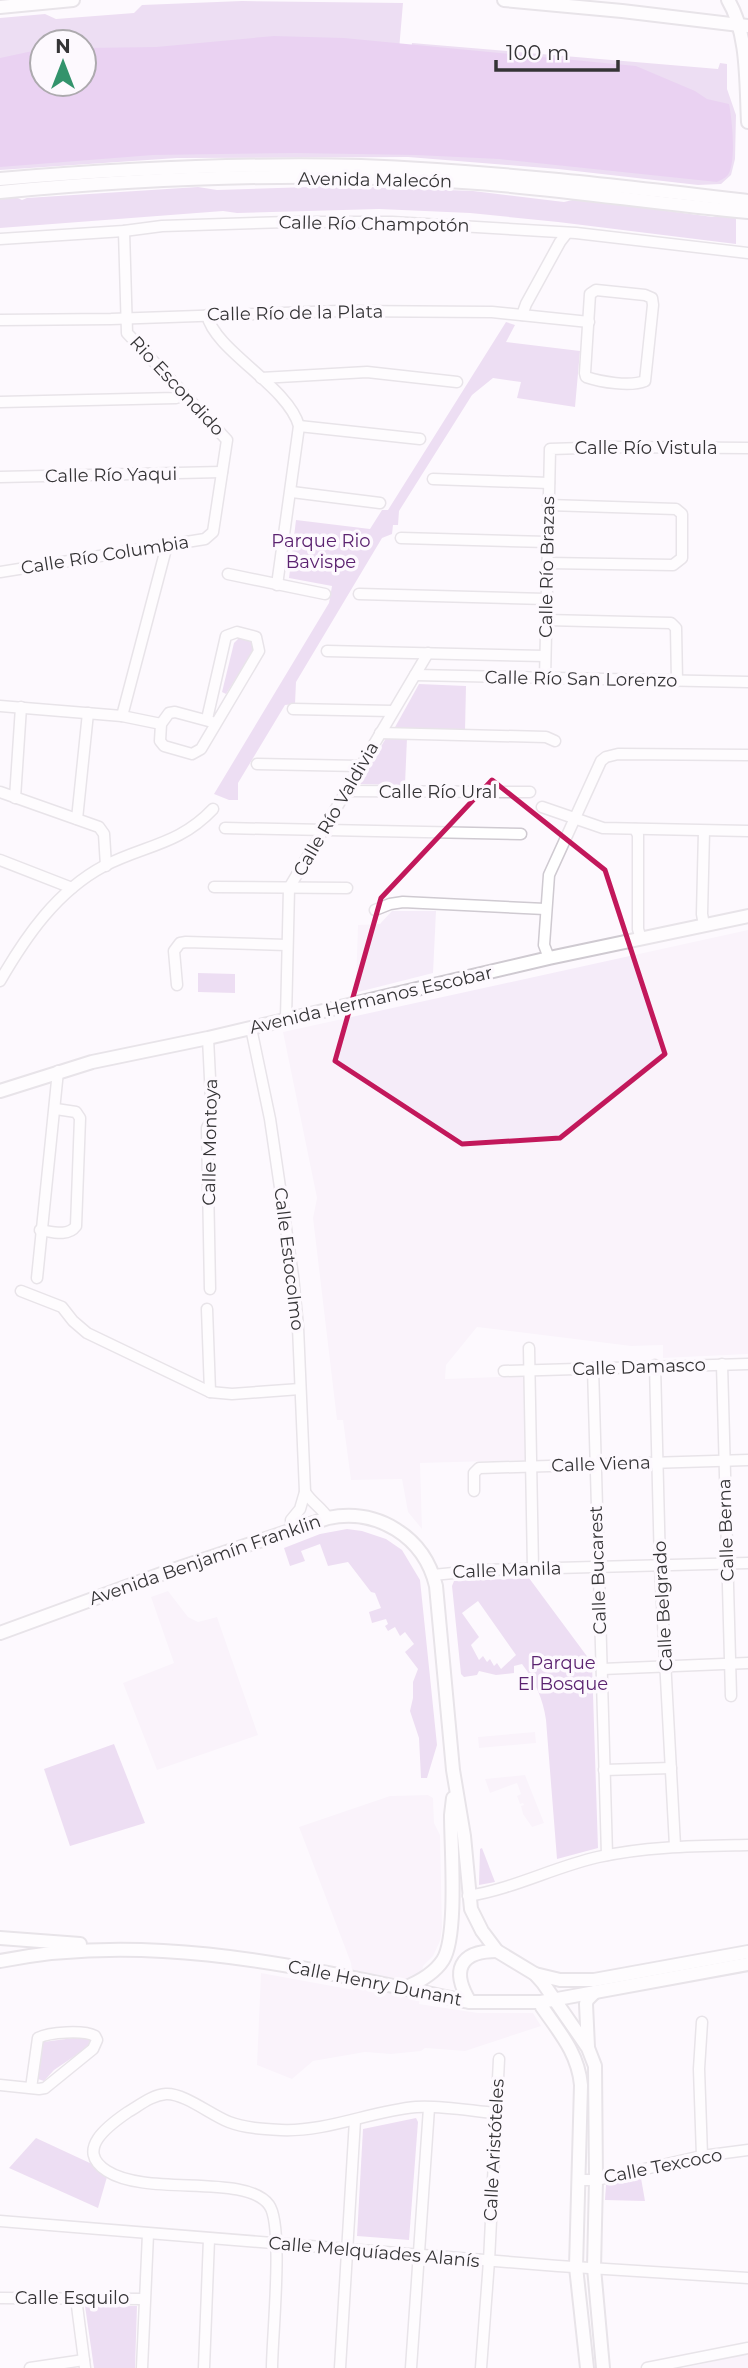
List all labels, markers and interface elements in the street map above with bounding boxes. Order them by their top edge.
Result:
north arrow [28,28,98,98]
scale bar [496,28,618,72]
text: N [55,35,71,58]
text: 100 m [506,40,569,65]
street label: Avenida Malecón [298,168,452,192]
street label: Calle Río Champotón [278,211,470,237]
street label: Calle Río de la Plata [207,300,383,326]
street label: Rio Escondido [125,332,229,440]
street label: Calle Río Vistula [574,437,718,459]
street label: Calle Río Yaqui [45,463,177,487]
street label: Calle Río Brazas [535,496,559,638]
park label: Parque Rio Bavispe [271,530,371,573]
street label: Calle Río Columbia [19,531,191,579]
street label: Calle Río San Lorenzo [484,666,678,692]
street label: Calle Río Valdivia [289,738,383,880]
street label: Calle Río Ural [379,781,497,803]
street label: Avenida Hermanos Escobar [247,961,495,1039]
street label: Calle Montoya [198,1078,222,1206]
street label: Calle Estocolmo [269,1186,309,1332]
street label: Calle Damasco [572,1354,706,1380]
street label: Calle Viena [551,1451,651,1477]
street label: Calle Berna [713,1478,739,1582]
street label: Calle Bucarest [585,1505,611,1635]
street label: Avenida Benjamín Franklin [86,1510,324,1610]
street label: Calle Belgrado [649,1540,677,1672]
street label: Calle Manila [452,1557,562,1583]
park label: Parque El Bosque [518,1652,608,1695]
street label: Calle Henry Dunant [286,1955,464,2011]
street label: Calle Aristóteles [479,2078,509,2222]
street label: Calle Texcoco [602,2144,724,2188]
street label: Calle Melquíades Alanís [267,2232,481,2272]
street label: Calle Esquilo [15,2287,129,2309]

